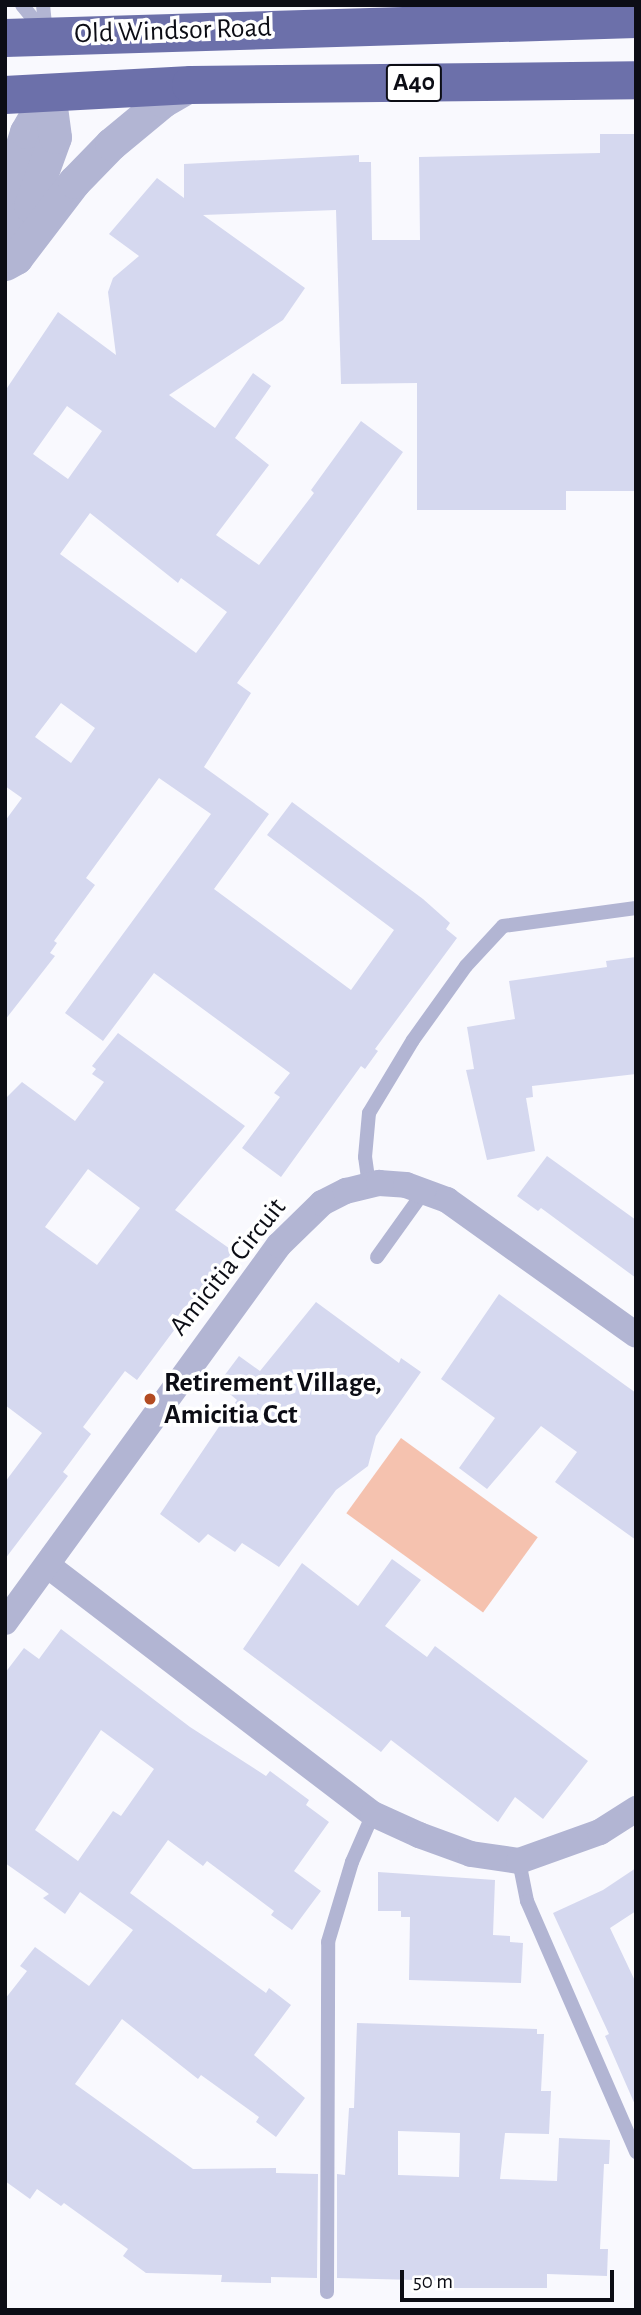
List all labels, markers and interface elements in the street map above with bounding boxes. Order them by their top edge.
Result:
street label: Old Windsor Road [74,11,272,51]
road number: A40 [384,60,444,106]
street label: Amicitia Circuit [162,1192,294,1342]
place label: Retirement Village, Amicitia Cct [164,1366,382,1432]
marker: Retirement Village, Amicitia Cct [142,1391,158,1407]
scale bar [403,2256,616,2300]
text: 50 m [413,2271,453,2292]

